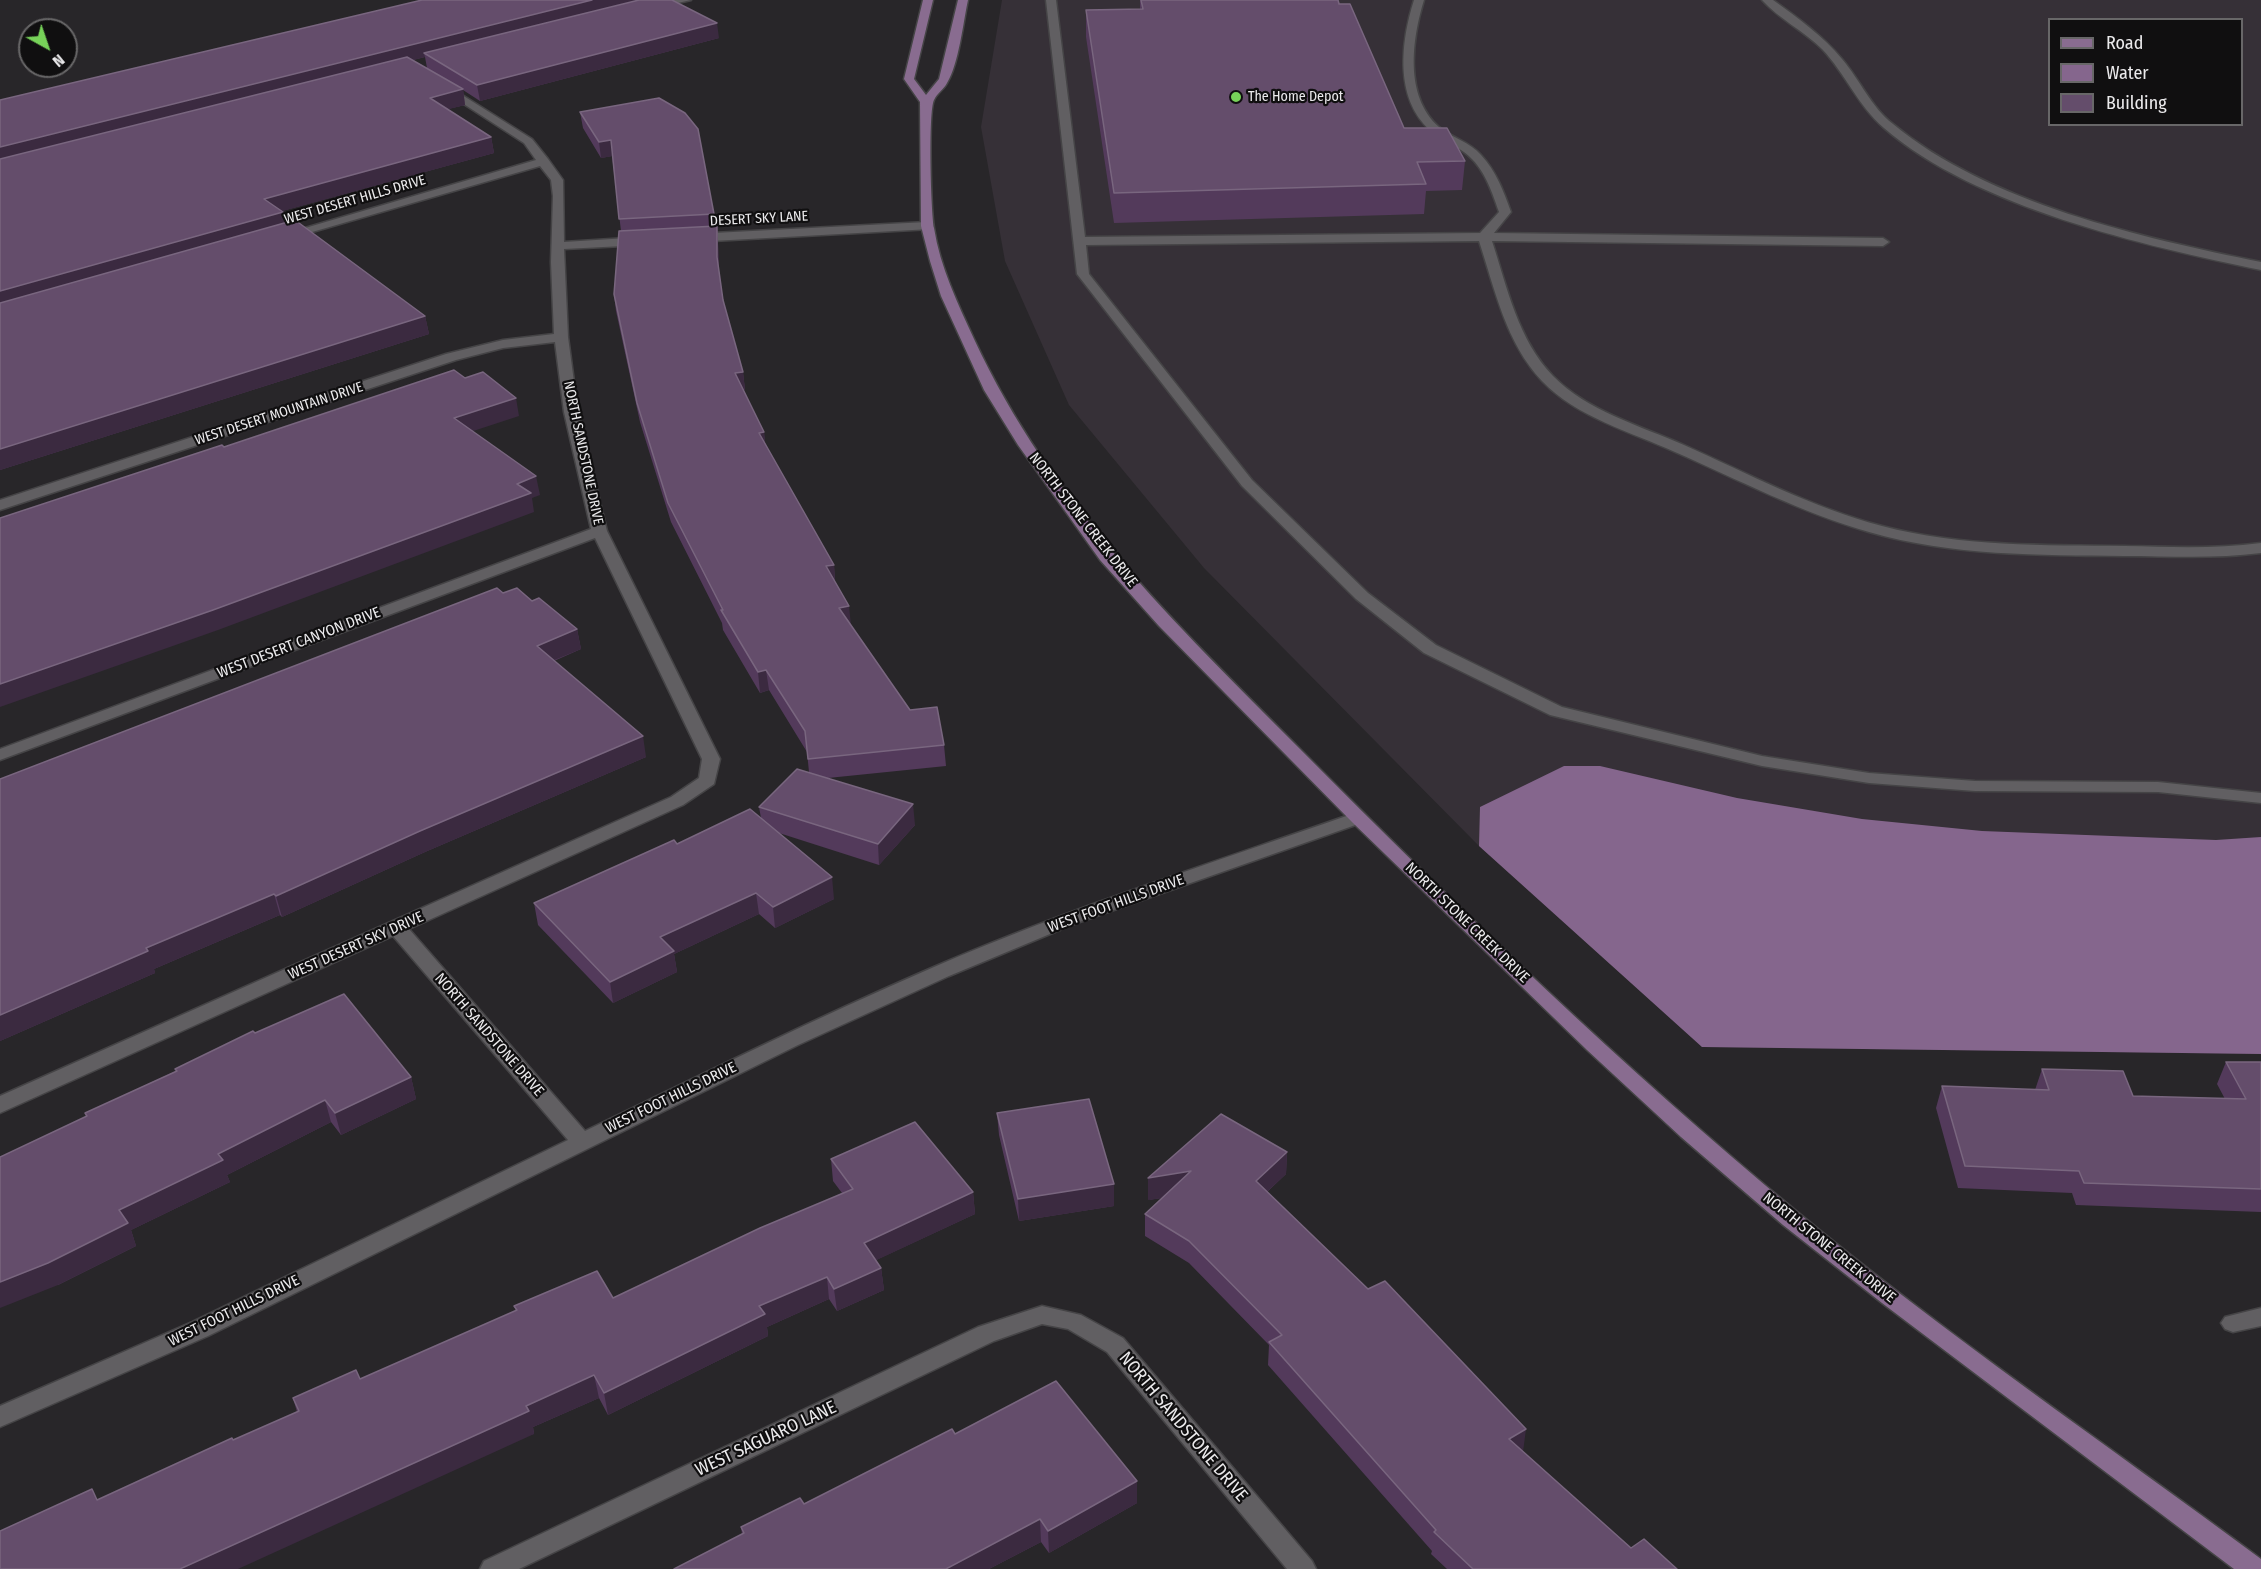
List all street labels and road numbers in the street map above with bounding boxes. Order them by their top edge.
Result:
street label: WEST DESERT HILLS DRIVE [282,172,428,228]
street label: DESERT SKY LANE [709,208,809,230]
street label: WEST DESERT MOUNTAIN DRIVE [193,379,365,449]
street label: NORTH SANDSTONE DRIVE [560,380,606,526]
street label: NORTH STONE CREEK DRIVE [1025,449,1141,591]
street label: WEST DESERT CANYON DRIVE [215,604,383,682]
street label: NORTH STONE CREEK DRIVE [1401,859,1533,987]
street label: WEST FOOT HILLS DRIVE [1046,871,1186,937]
street label: WEST DESERT SKY DRIVE [286,908,426,984]
street label: NORTH SANDSTONE DRIVE [431,970,547,1100]
street label: WEST FOOT HILLS DRIVE [603,1058,739,1138]
street label: NORTH STONE CREEK DRIVE [1759,1189,1899,1307]
street label: WEST FOOT HILLS DRIVE [166,1271,302,1351]
street label: NORTH SANDSTONE DRIVE [1114,1348,1252,1506]
street label: WEST SAGUARO LANE [692,1397,840,1481]

